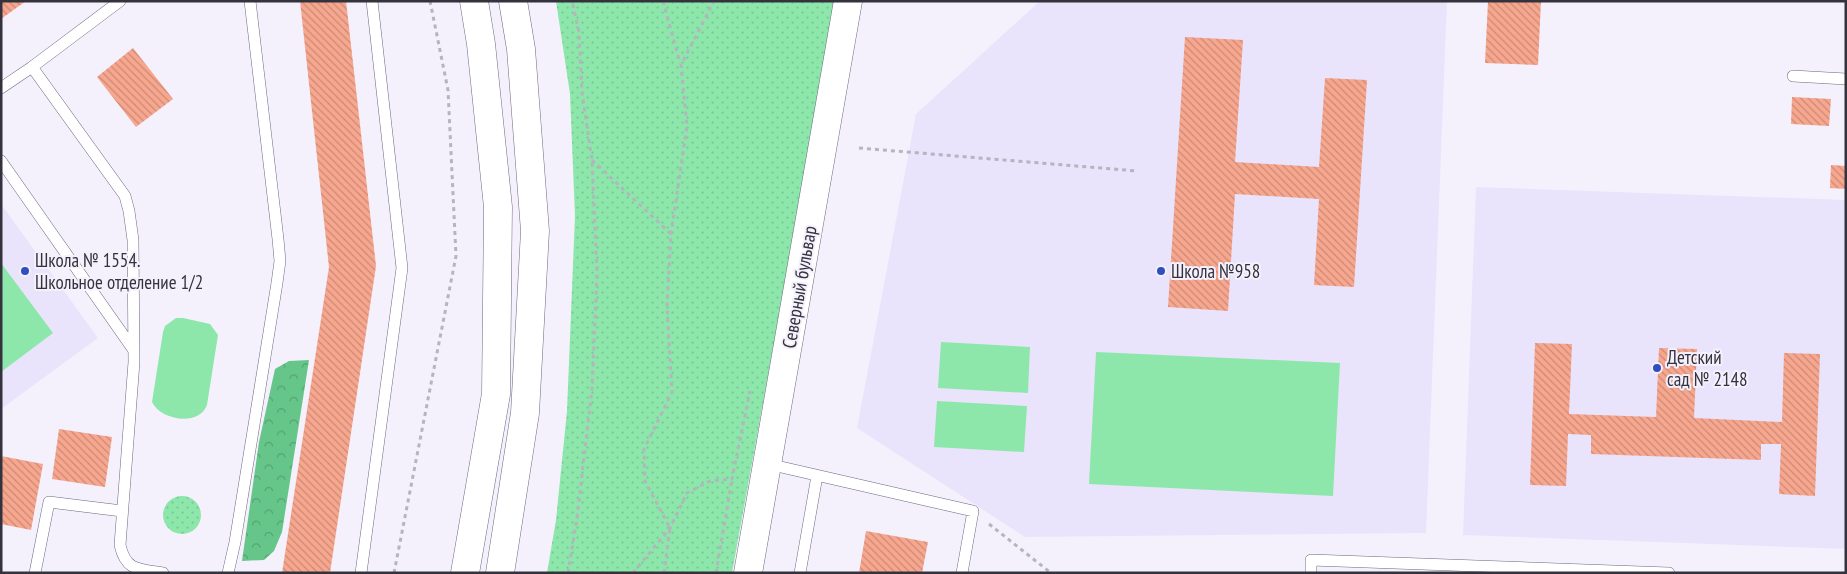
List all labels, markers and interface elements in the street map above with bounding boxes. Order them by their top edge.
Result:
street label: Северный бульвар [776,224,822,350]
place label: Школа № 1554. Школьное отделение 1/2 [35,248,203,294]
place label: Школа №958 [1171,259,1260,283]
marker: Школа № 1554. Школьное отделение 1/2 [19,265,31,277]
marker: Школа №958 [1155,265,1167,277]
place label: Детский сад № 2148 [1667,345,1748,391]
marker: Детский сад № 2148 [1651,362,1663,374]

